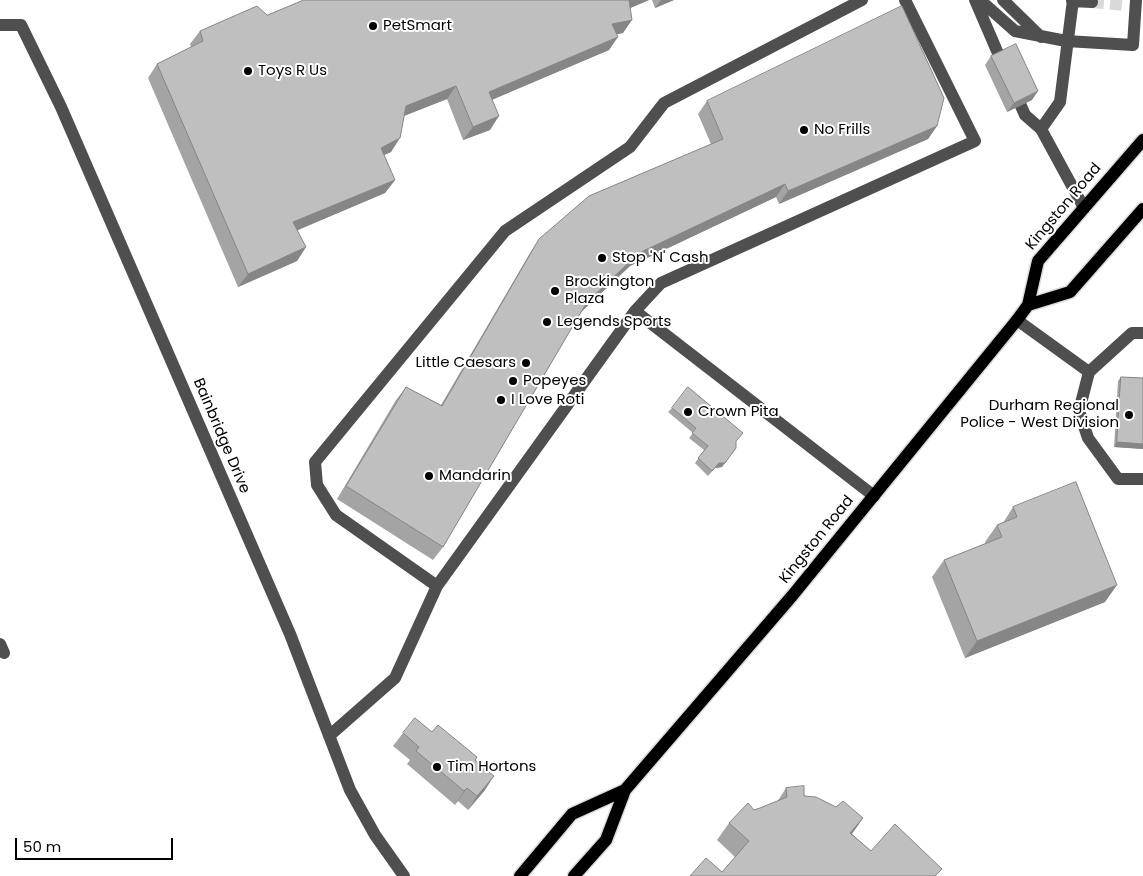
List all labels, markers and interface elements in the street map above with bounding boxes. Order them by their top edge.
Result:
place label: PetSmart [383,17,452,35]
marker: PetSmart [367,20,379,32]
place label: Toys R Us [258,62,327,80]
marker: Toys R Us [242,65,254,77]
place label: No Frills [814,121,870,139]
marker: No Frills [798,124,810,136]
street label: Kingston Road [1022,160,1106,254]
place label: Stop 'N' Cash [612,249,708,267]
marker: Stop 'N' Cash [596,252,608,264]
place label: Brockington Plaza [565,273,654,308]
marker: Brockington Plaza [549,285,561,297]
place label: Legends Sports [557,313,671,331]
marker: Legends Sports [541,316,553,328]
place label: Little Caesars [416,354,516,372]
marker: Little Caesars [520,357,532,369]
place label: Popeyes [523,372,586,390]
marker: Popeyes [507,375,519,387]
street label: Bainbridge Drive [189,376,253,496]
place label: I Love Roti [511,391,584,409]
marker: I Love Roti [495,394,507,406]
place label: Durham Regional Police - West Division [960,397,1119,432]
place label: Crown Pita [698,403,779,421]
marker: Crown Pita [682,406,694,418]
marker: Durham Regional Police - West Division [1123,409,1135,421]
place label: Mandarin [439,467,511,485]
marker: Mandarin [423,470,435,482]
street label: Kingston Road [776,492,858,588]
place label: Tim Hortons [447,758,536,776]
marker: Tim Hortons [431,761,443,773]
scale bar [18,828,175,860]
text: 50 m [23,836,61,857]

